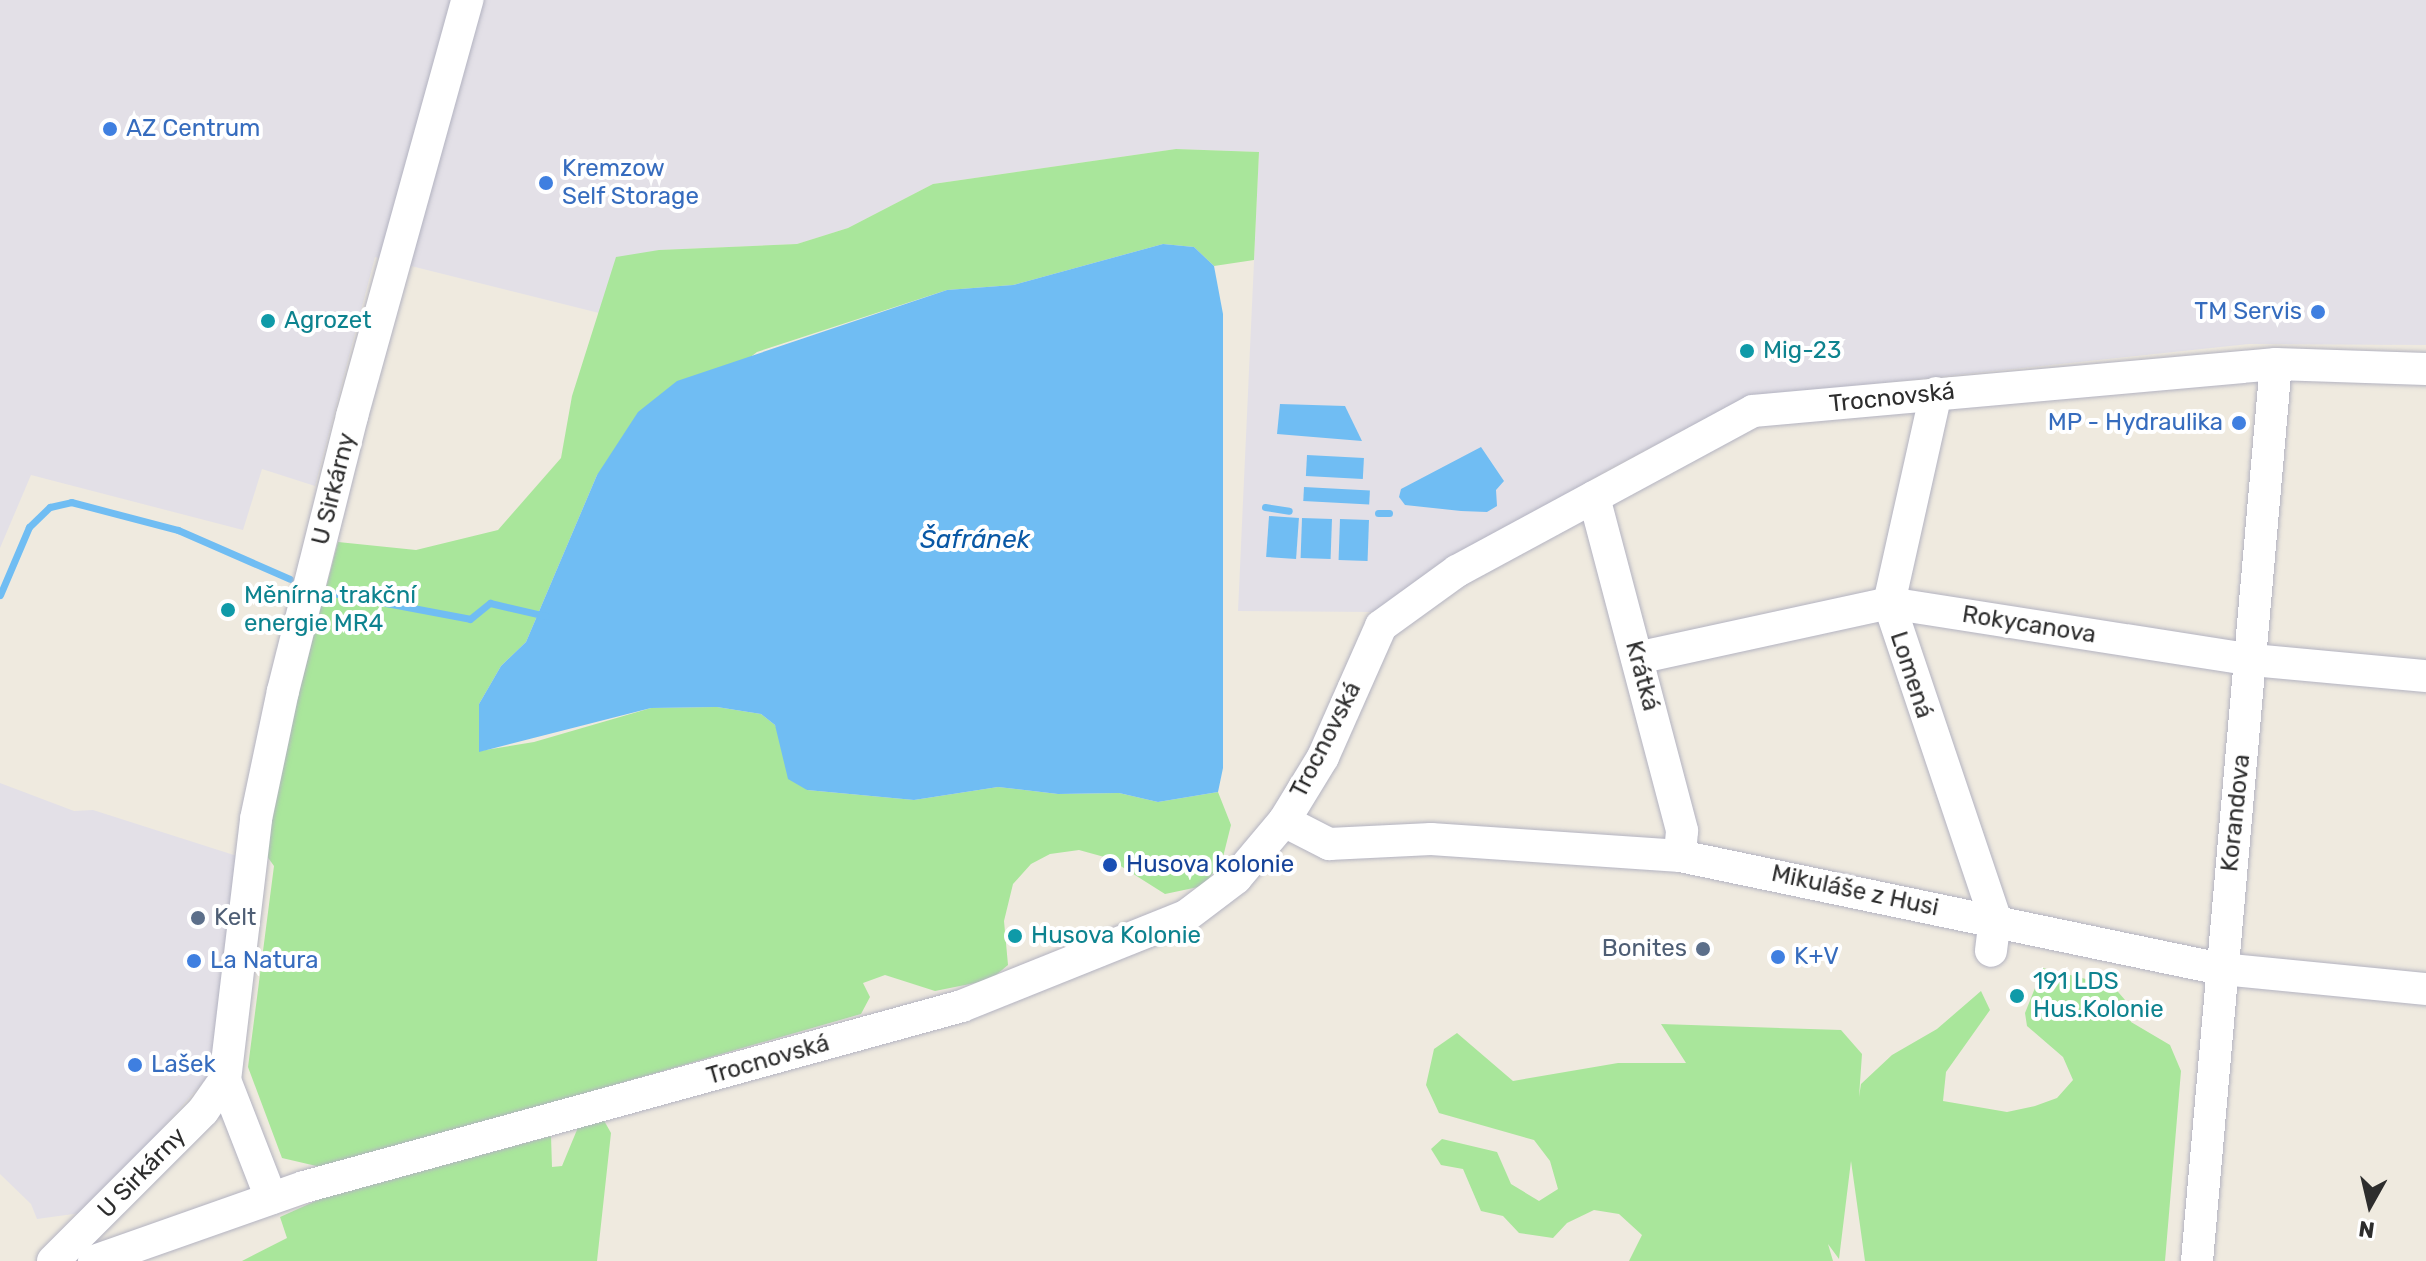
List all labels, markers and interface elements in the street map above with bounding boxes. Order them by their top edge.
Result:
place label: AZ Centrum [126,115,260,143]
marker: AZ Centrum [101,120,119,138]
place label: Kremzow Self Storage [562,155,699,211]
marker: Kremzow Self Storage [537,174,555,192]
place label: TM Servis [2194,298,2302,326]
marker: TM Servis [2309,303,2327,321]
place label: Agrozet [284,307,372,335]
marker: Agrozet [259,312,277,330]
place label: Mig-23 [1763,337,1841,365]
marker: Mig-23 [1738,342,1756,360]
street label: Trocnovská [1828,377,1956,419]
place label: MP - Hydraulika [2047,409,2223,437]
marker: MP - Hydraulika [2230,414,2248,432]
street label: U Sirkárny [306,430,362,548]
water label: Šafránek [920,524,1030,556]
place label: Měnírna trakční energie MR4 [244,582,417,638]
street label: Rokycanova [1960,600,2098,650]
marker: Měnírna trakční energie MR4 [219,601,237,619]
street label: Lomená [1883,628,1939,722]
street label: Krátká [1619,638,1665,714]
street label: Trocnovská [1285,677,1367,803]
street label: Korandova [2216,753,2256,873]
place label: Husova kolonie [1126,851,1294,879]
marker: Husova kolonie [1101,856,1119,874]
street label: Mikuláše z Husi [1769,859,1941,923]
place label: Kelt [214,904,256,932]
marker: Kelt [189,909,207,927]
place label: Husova Kolonie [1031,922,1201,950]
marker: Husova Kolonie [1006,927,1024,945]
place label: Bonites [1602,935,1687,963]
marker: Bonites [1694,940,1712,958]
place label: K+V [1794,943,1839,971]
place label: La Natura [210,947,318,975]
marker: K+V [1769,948,1787,966]
marker: La Natura [185,952,203,970]
place label: 191 LDS Hus.Kolonie [2033,968,2164,1024]
marker: 191 LDS Hus.Kolonie [2008,987,2026,1005]
street label: Trocnovská [703,1029,833,1091]
place label: Lašek [151,1051,216,1079]
marker: Lašek [126,1056,144,1074]
street label: U Sirkárny [92,1122,192,1224]
north arrow [2330,1165,2410,1245]
text: N [2357,1215,2376,1244]

